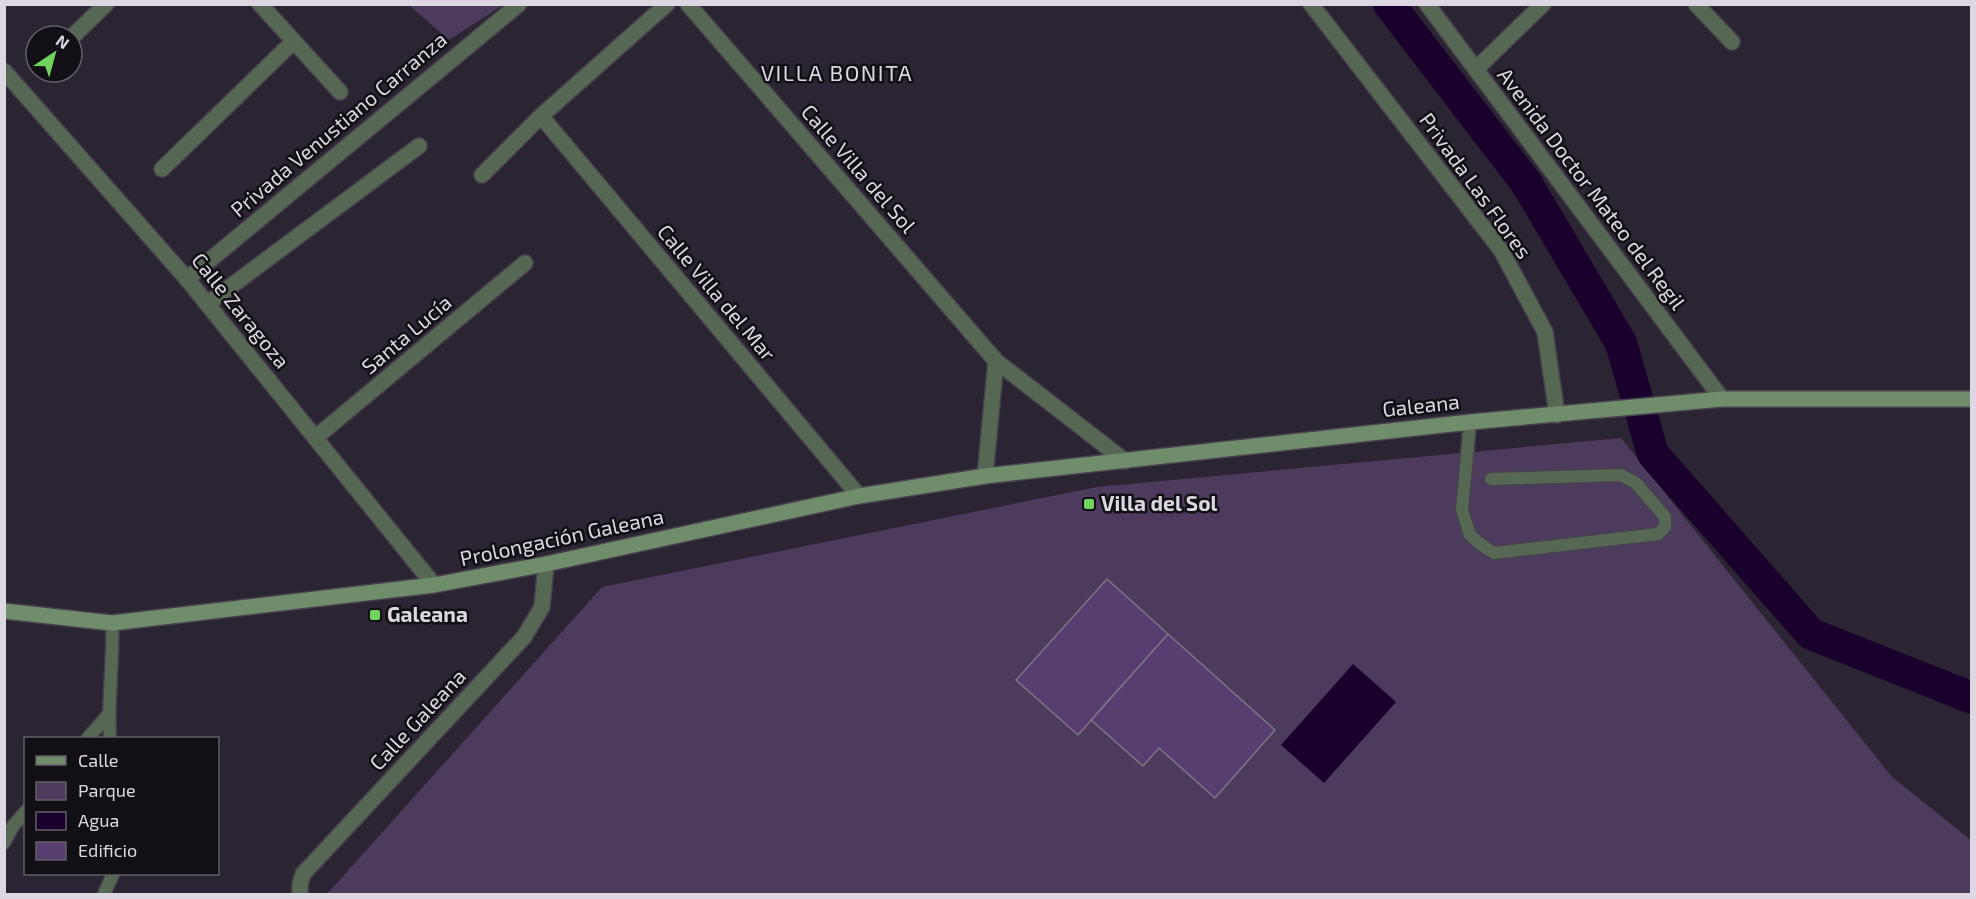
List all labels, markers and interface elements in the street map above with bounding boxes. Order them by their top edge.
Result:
north arrow [24,24,84,84]
street label: Privada Venustiano Carranza [225,26,451,222]
text: N [53,30,73,53]
district label: VILLA BONITA [761,59,913,85]
street label: Avenida Doctor Mateo del Regil [1493,62,1692,314]
street label: Calle Villa del Sol [797,99,922,238]
street label: Privada Las Flores [1415,107,1537,263]
street label: Calle Villa del Mar [653,219,782,366]
street label: Calle Zaragoza [187,247,295,373]
street label: Santa Lucía [356,289,456,379]
street label: Galeana [1381,388,1461,421]
place label: Villa del Sol [1101,490,1218,515]
marker: Villa del Sol [1082,497,1096,511]
street label: Prolongación Galeana [457,503,666,570]
place label: Galeana [387,601,468,626]
marker: Galeana [368,608,382,622]
street label: Calle Galeana [364,663,470,775]
legend [24,737,219,875]
text: Calle [78,749,119,771]
text: Parque [78,779,136,801]
text: Agua [78,809,119,831]
text: Edificio [78,839,137,861]

